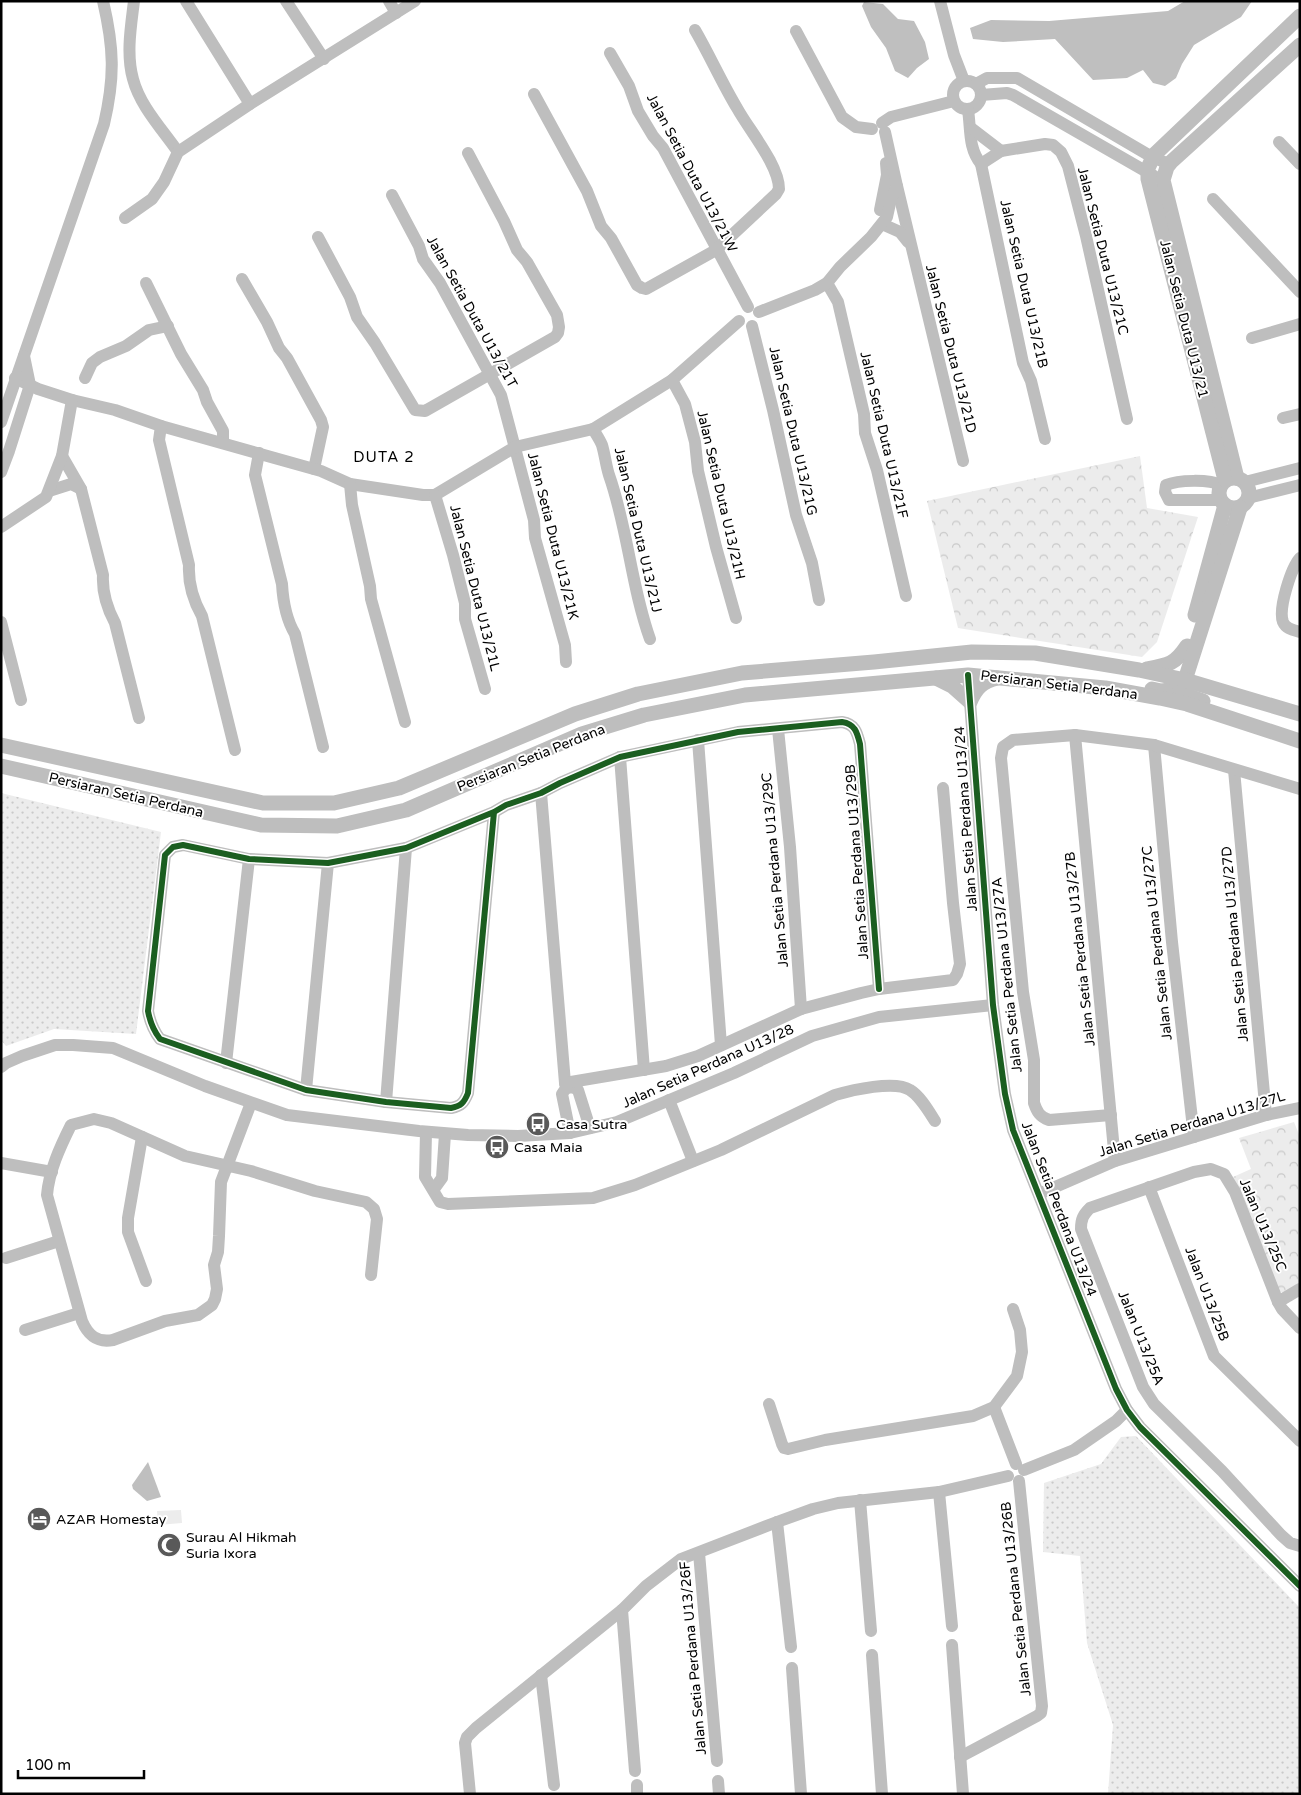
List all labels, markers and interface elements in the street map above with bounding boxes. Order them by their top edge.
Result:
street label: Jalan Setia Duta U13/21W [643,91,741,255]
street label: Jalan Setia Duta U13/21C [1074,165,1132,337]
street label: Jalan Setia Duta U13/21B [996,198,1052,370]
street label: Jalan Setia Duta U13/21T [423,233,521,391]
street label: Jalan Setia Duta U13/21 [1156,238,1212,400]
street label: Jalan Setia Duta U13/21D [922,263,980,435]
street label: Jalan Setia Duta U13/21G [765,345,821,517]
street label: Jalan Setia Duta U13/21F [856,350,912,521]
street label: Jalan Setia Duta U13/21H [693,409,749,581]
street label: Jalan Setia Duta U13/21J [611,446,665,614]
district label: DUTA 2 [353,448,415,466]
street label: Jalan Setia Duta U13/21K [524,451,582,621]
street label: Jalan Setia Duta U13/21L [446,503,504,673]
street label: Persiaran Setia Perdana [979,667,1139,703]
street label: Persiaran Setia Perdana [454,720,608,796]
street label: Jalan Setia Perdana U13/24 [951,726,981,912]
street label: Jalan Setia Perdana U13/29B [842,764,872,960]
street label: Persiaran Setia Perdana [47,769,205,821]
street label: Jalan Setia Perdana U13/29C [758,772,792,968]
street label: Jalan Setia Perdana U13/27C [1138,845,1176,1041]
street label: Jalan Setia Perdana U13/27D [1218,845,1252,1043]
street label: Jalan Setia Perdana U13/27B [1061,851,1099,1047]
street label: Jalan Setia Perdana U13/27A [988,877,1026,1073]
street label: Jalan Setia Perdana U13/28 [620,1020,797,1112]
street label: Jalan Setia Perdana U13/27L [1097,1088,1287,1160]
bus stop icon: Casa Sutra [525,1111,551,1137]
place label: Casa Sutra [556,1116,627,1133]
street label: Jalan Setia Perdana U13/24 [1018,1119,1100,1299]
bus stop icon: Casa Maia [484,1134,510,1160]
place label: Casa Maia [514,1139,583,1156]
street label: Jalan U13/25C [1236,1176,1290,1274]
street label: Jalan U13/25B [1181,1244,1233,1344]
street label: Jalan U13/25A [1114,1288,1168,1388]
street label: Jalan Setia Perdana U13/26B [997,1501,1035,1697]
hotel icon: AZAR Homestay [26,1506,52,1532]
place label: AZAR Homestay [56,1511,167,1528]
place label: Surau Al Hikmah Suria Ixora [186,1529,297,1562]
mosque icon: Surau Al Hikmah Suria Ixora [156,1532,182,1558]
street label: Jalan Setia Perdana U13/26F [676,1560,710,1756]
scale bar [18,1748,144,1780]
text: 100 m [25,1756,71,1774]

